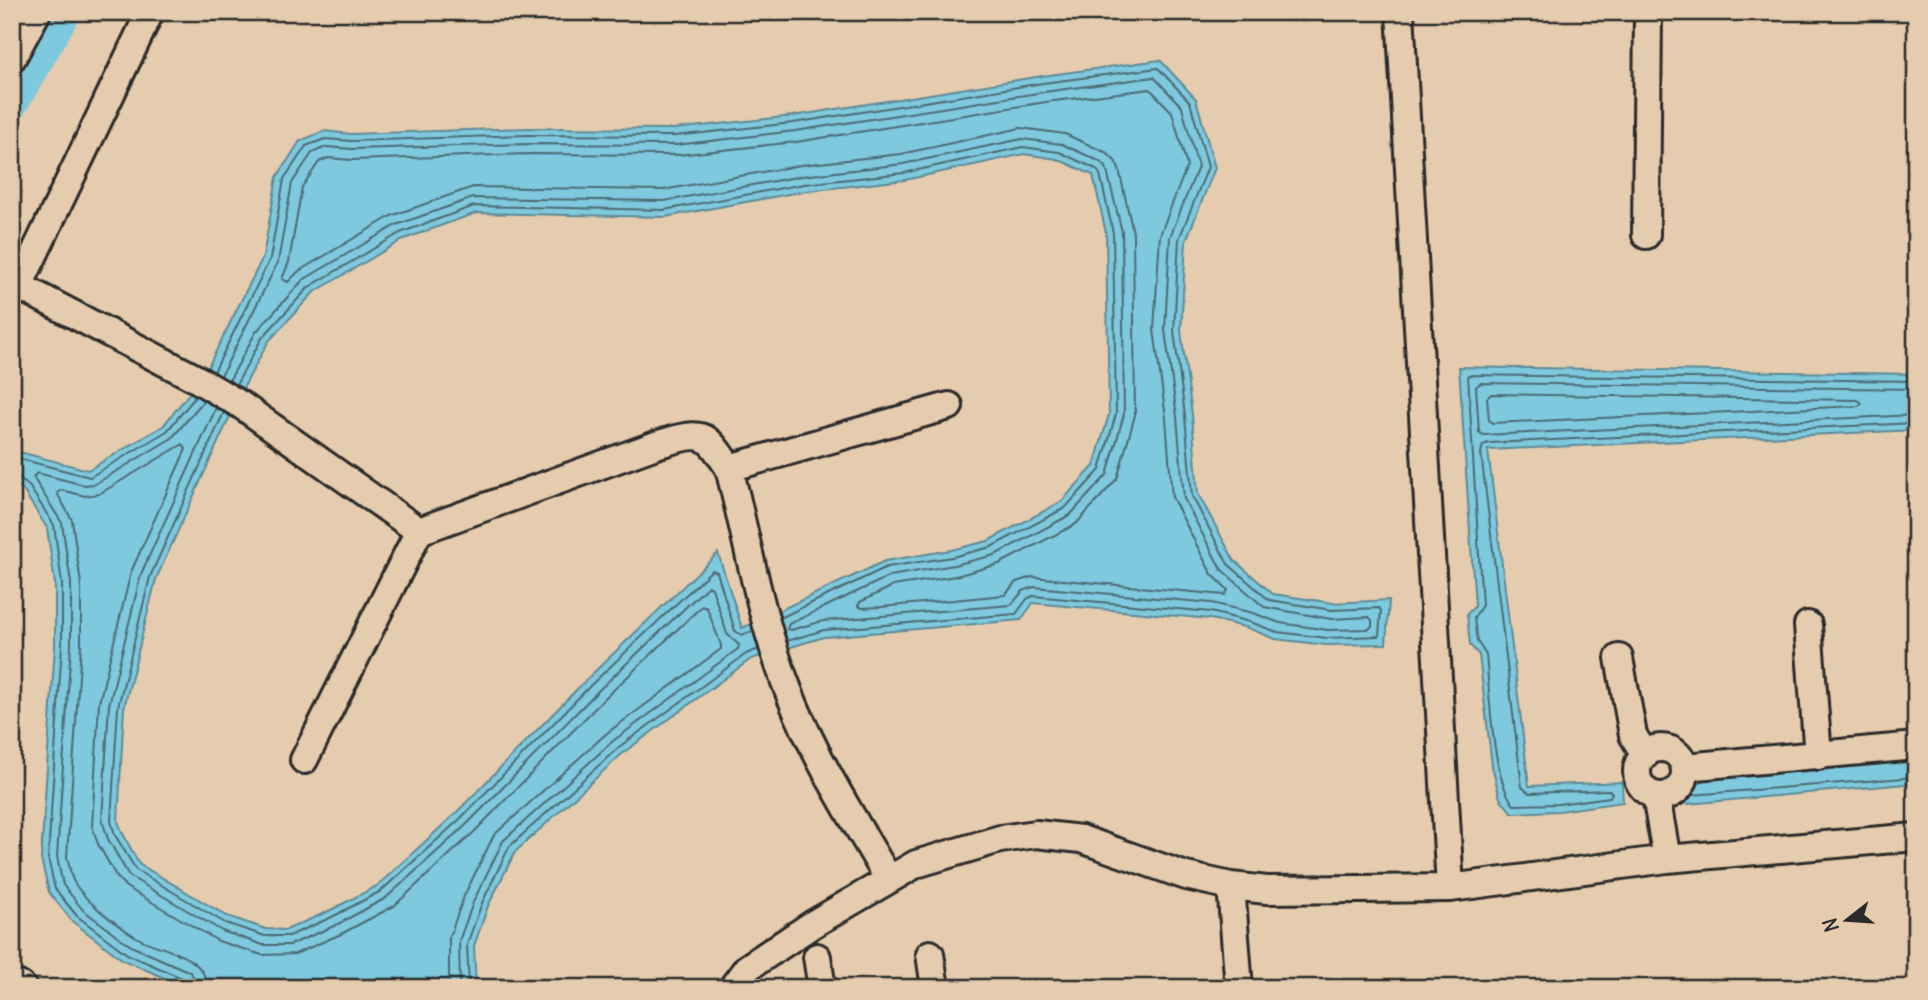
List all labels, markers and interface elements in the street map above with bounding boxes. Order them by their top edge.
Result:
north arrow [1812,884,1882,954]
text: N [1817,915,1844,935]

